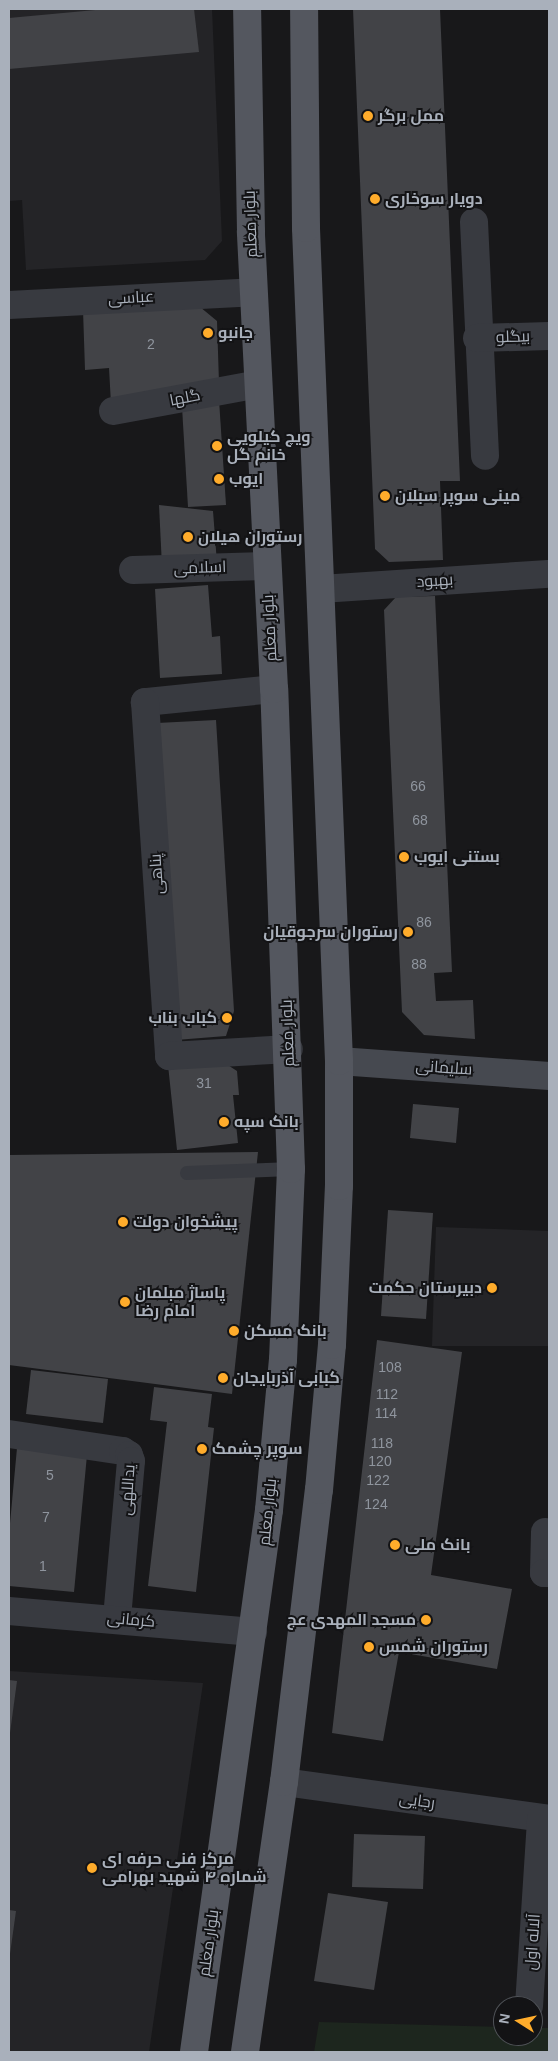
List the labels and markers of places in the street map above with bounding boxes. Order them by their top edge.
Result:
place label: ممل برگر [378,106,444,126]
marker: ممل برگر [362,110,374,122]
place label: دویار سوخاری [385,189,483,209]
marker: دویار سوخاری [369,193,381,205]
place label: جانبو [218,323,253,343]
marker: جانبو [202,327,214,339]
place label: ویچ کیلویی خانم گل [227,427,311,465]
marker: ویچ کیلویی خانم گل [211,440,223,452]
place label: ایوب [229,469,263,489]
marker: ایوب [213,473,225,485]
place label: مینی سوپر سبلان [395,486,520,506]
marker: مینی سوپر سبلان [379,490,391,502]
place label: رستوران هیلان [198,527,302,547]
marker: رستوران هیلان [182,531,194,543]
place label: بستنی ایوب [414,847,500,867]
marker: بستنی ایوب [398,851,410,863]
place label: رستوران سرجوقیان [263,922,398,942]
marker: رستوران سرجوقیان [402,926,414,938]
place label: کباب بناب [148,1008,217,1028]
marker: کباب بناب [221,1012,233,1024]
place label: بانک سپه [234,1112,299,1132]
marker: بانک سپه [218,1116,230,1128]
place label: پیشخوان دولت [133,1212,238,1232]
marker: پیشخوان دولت [117,1216,129,1228]
place label: دبیرستان حکمت [369,1278,482,1298]
marker: دبیرستان حکمت [486,1282,498,1294]
place label: پاساژ مبلمان امام رضا [135,1283,225,1321]
marker: پاساژ مبلمان امام رضا [119,1296,131,1308]
place label: بانک مسکن [244,1321,327,1341]
marker: بانک مسکن [228,1325,240,1337]
place label: کبابی آذربایجان [233,1368,340,1388]
marker: کبابی آذربایجان [217,1372,229,1384]
place label: سوپر چشمک [212,1439,302,1459]
marker: سوپر چشمک [196,1443,208,1455]
place label: بانک ملی [405,1535,470,1555]
marker: بانک ملی [389,1539,401,1551]
place label: مسجد المهدی عج [287,1610,416,1630]
marker: مسجد المهدی عج [420,1614,432,1626]
place label: رستوران شمس [379,1637,488,1657]
marker: رستوران شمس [363,1641,375,1653]
place label: مرکز فنی حرفه ای شماره ۴ شهید بهرامی [102,1849,267,1887]
marker: مرکز فنی حرفه ای شماره ۴ شهید بهرامی [86,1862,98,1874]

